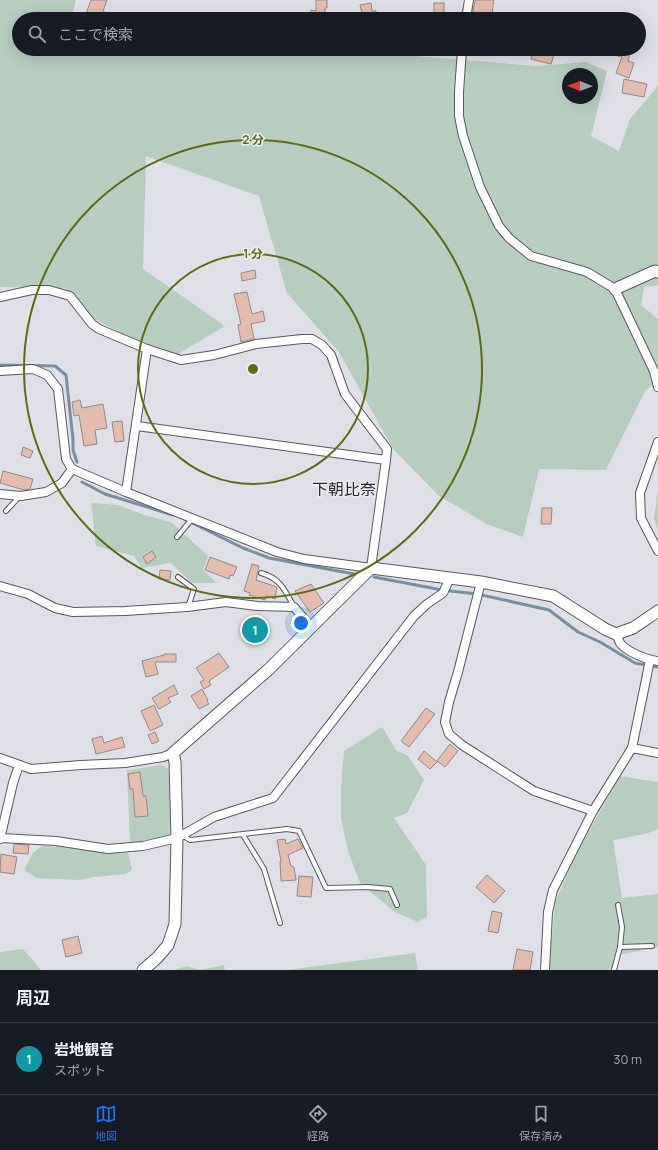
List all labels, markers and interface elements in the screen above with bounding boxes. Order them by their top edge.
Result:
search box [12,12,646,56]
icon: search [26,23,48,45]
text: ここで検索 [58,24,133,45]
north arrow [562,68,598,104]
text: 2 分 [242,131,264,148]
text: 1 分 [243,245,263,262]
centre of rings [246,362,260,376]
district label: 下朝比奈 [312,478,376,500]
your location [291,613,311,633]
pin: 1 [242,615,268,645]
text: 周辺 [16,986,50,1009]
text: 岩地観音 [54,1039,114,1060]
text: 1 [26,1050,32,1068]
text: 30 m [613,1050,642,1068]
text: スポット [54,1061,106,1079]
tab: 地図 [95,1103,117,1143]
tab: 経路 [307,1103,329,1143]
tab: 保存済み [519,1103,563,1143]

